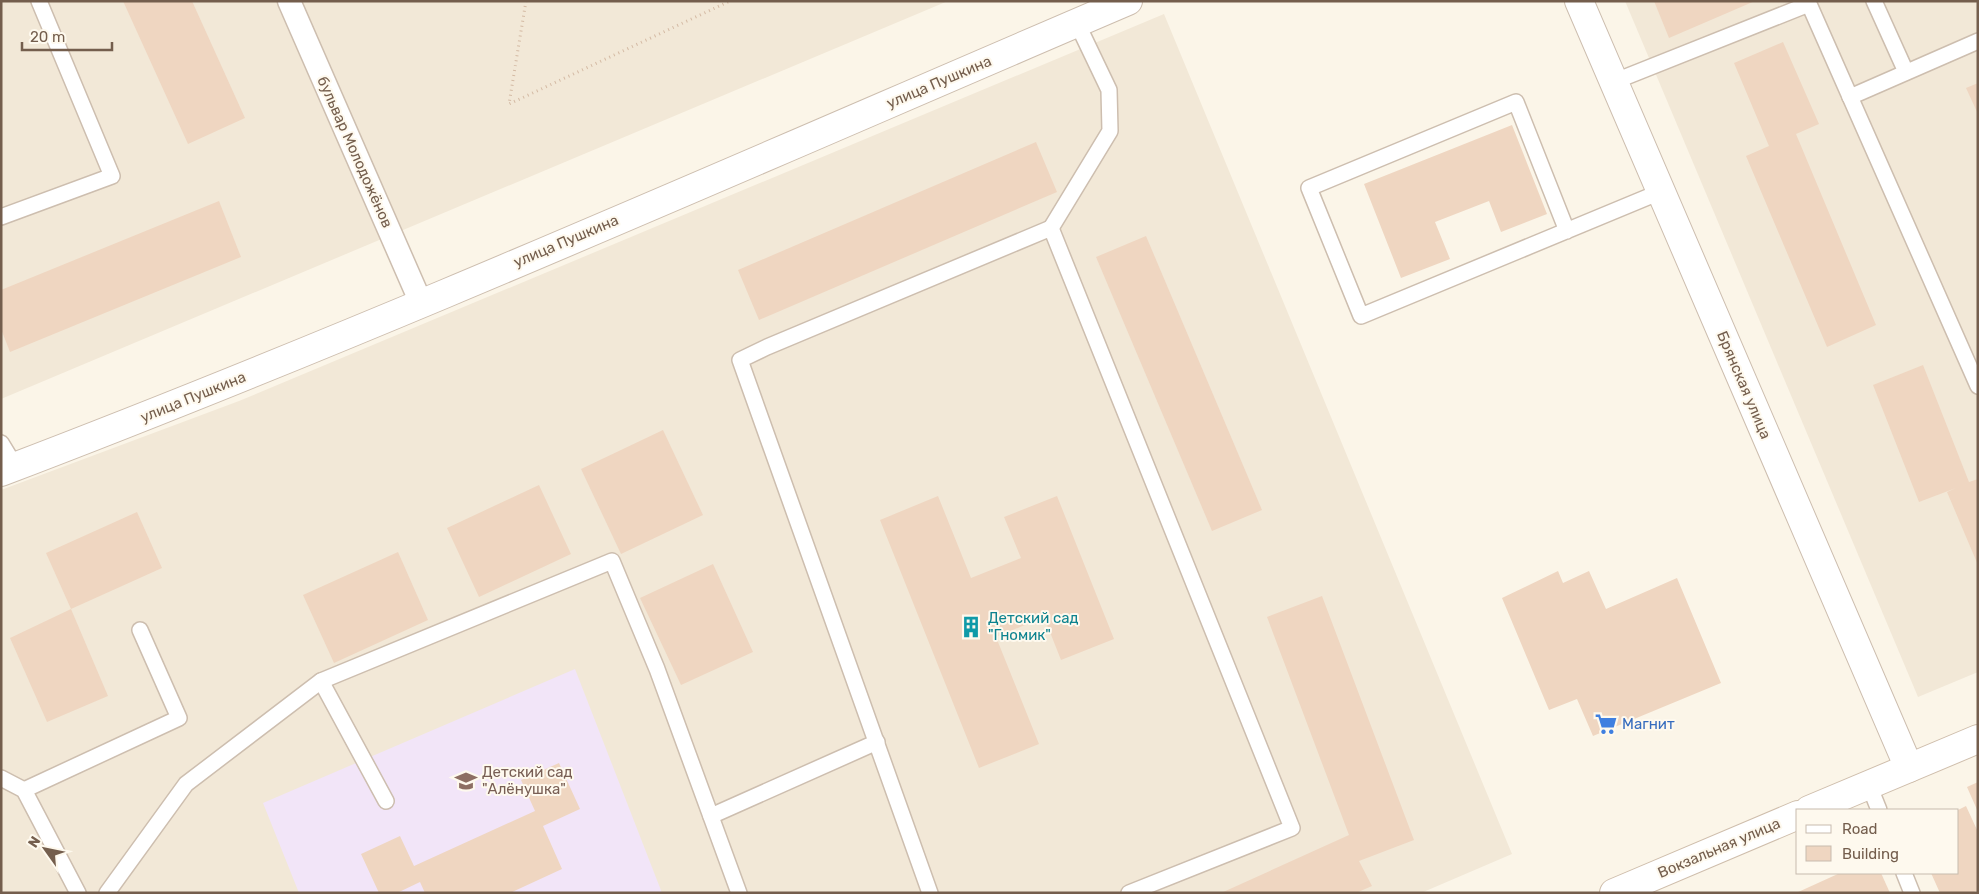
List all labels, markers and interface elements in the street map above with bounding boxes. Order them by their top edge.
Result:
scale bar [22,20,112,52]
text: 20 m [30,28,65,46]
street label: улица Пушкина [884,52,994,112]
street label: бульвар Молодожёнов [313,74,397,230]
street label: улица Пушкина [511,211,621,271]
street label: Брянская улица [1713,328,1775,442]
street label: улица Пушкина [138,368,248,426]
place label: Детский сад "Гномик" [988,609,1079,644]
building icon: Детский сад "Гномик" [958,614,984,640]
supermarket icon: Магнит [1593,711,1619,737]
place label: Магнит [1622,715,1675,733]
place label: Детский сад "Алёнушка" [482,763,573,798]
school or university icon: Детский сад "Алёнушка" [453,768,479,794]
legend [1796,809,1959,874]
street label: Вокзальная улица [1655,814,1783,882]
text: Road [1842,820,1878,838]
north arrow [20,824,70,874]
text: N [25,833,44,851]
text: Building [1842,845,1899,863]

